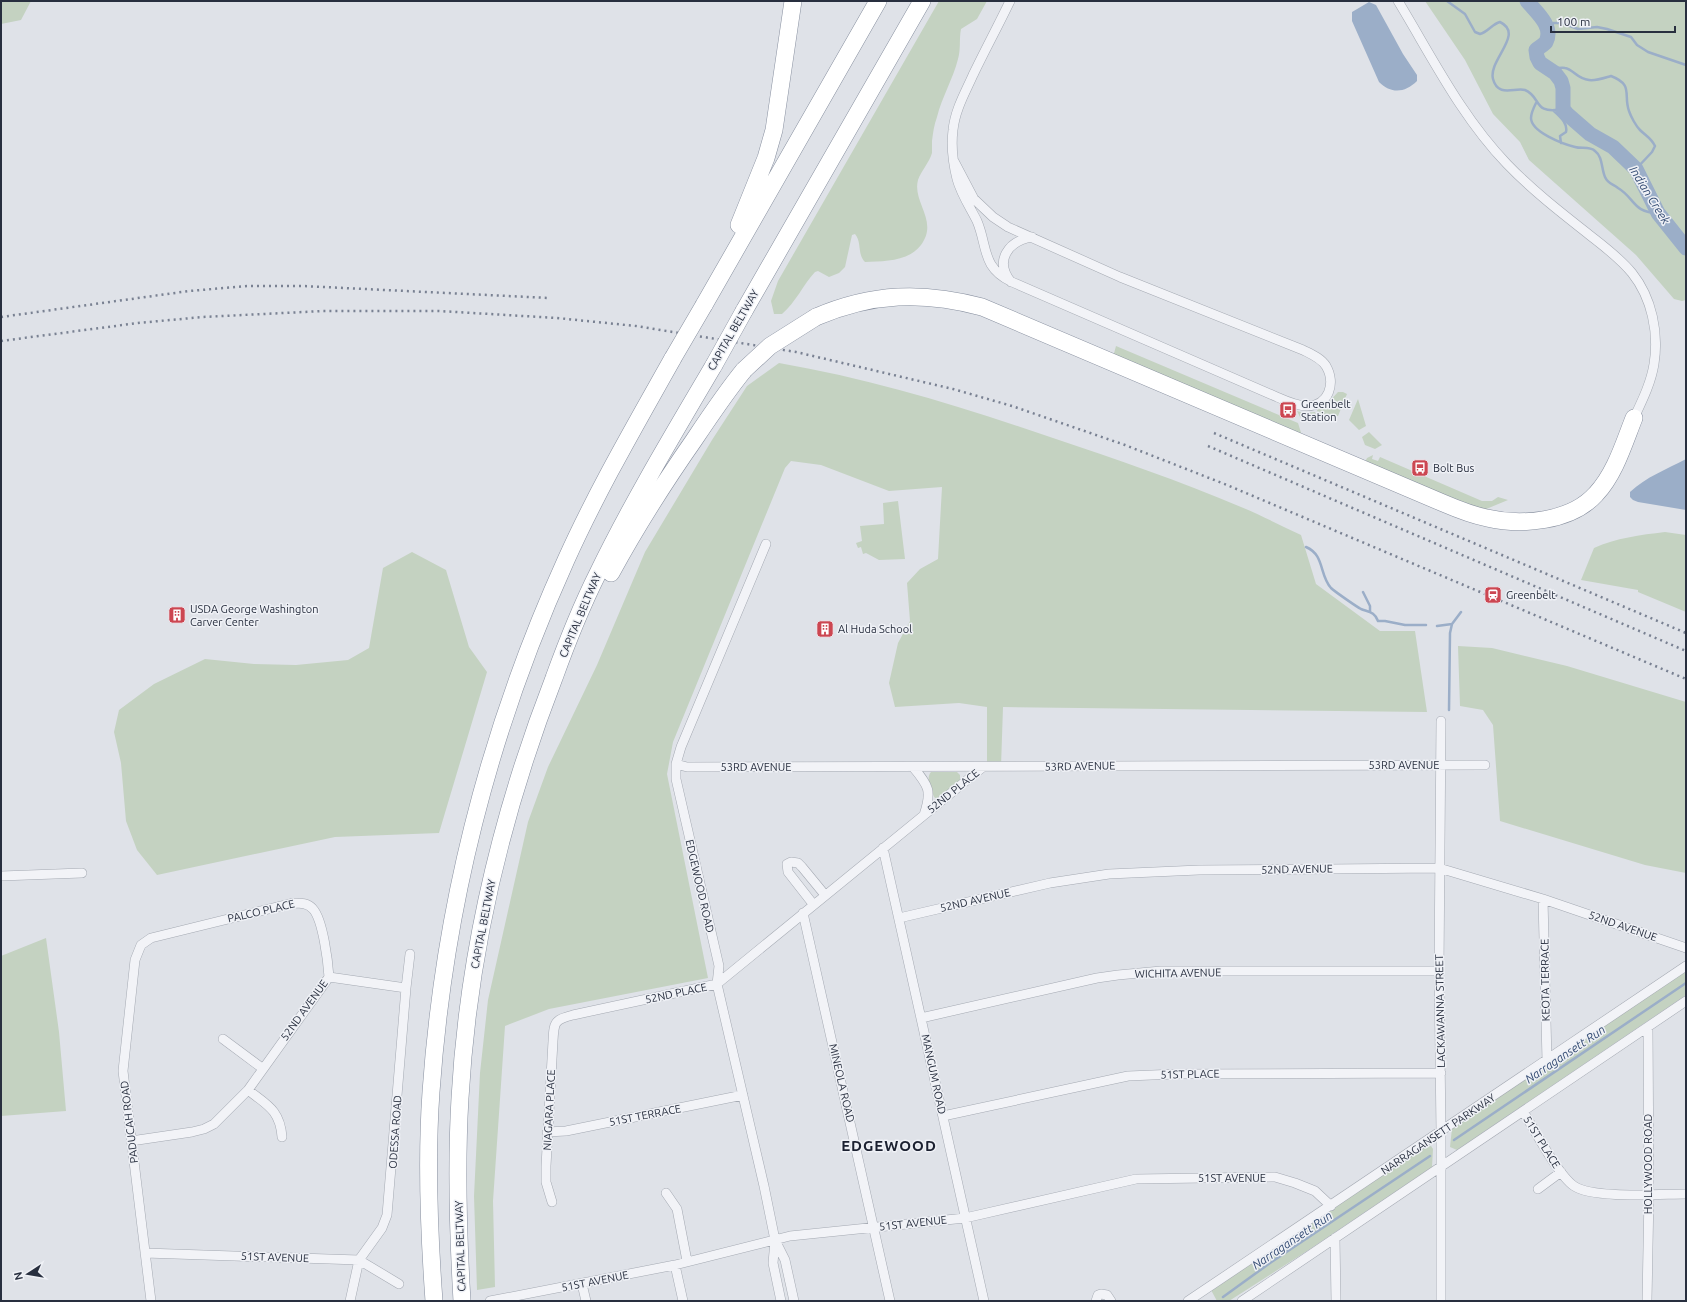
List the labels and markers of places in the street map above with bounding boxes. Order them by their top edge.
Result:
place label: Greenbelt Station [1301,398,1351,423]
bus stop icon: Greenbelt Station [1278,400,1298,420]
bus stop icon: Bolt Bus [1410,458,1430,478]
place label: Bolt Bus [1433,462,1474,474]
station icon: Greenbelt [1483,585,1503,605]
place label: Greenbelt [1506,589,1556,601]
place label: USDA George Washington Carver Center [190,603,318,628]
building icon: USDA George Washington Carver Center [167,605,187,625]
building icon: Al Huda School [815,619,835,639]
place label: Al Huda School [838,623,912,635]

